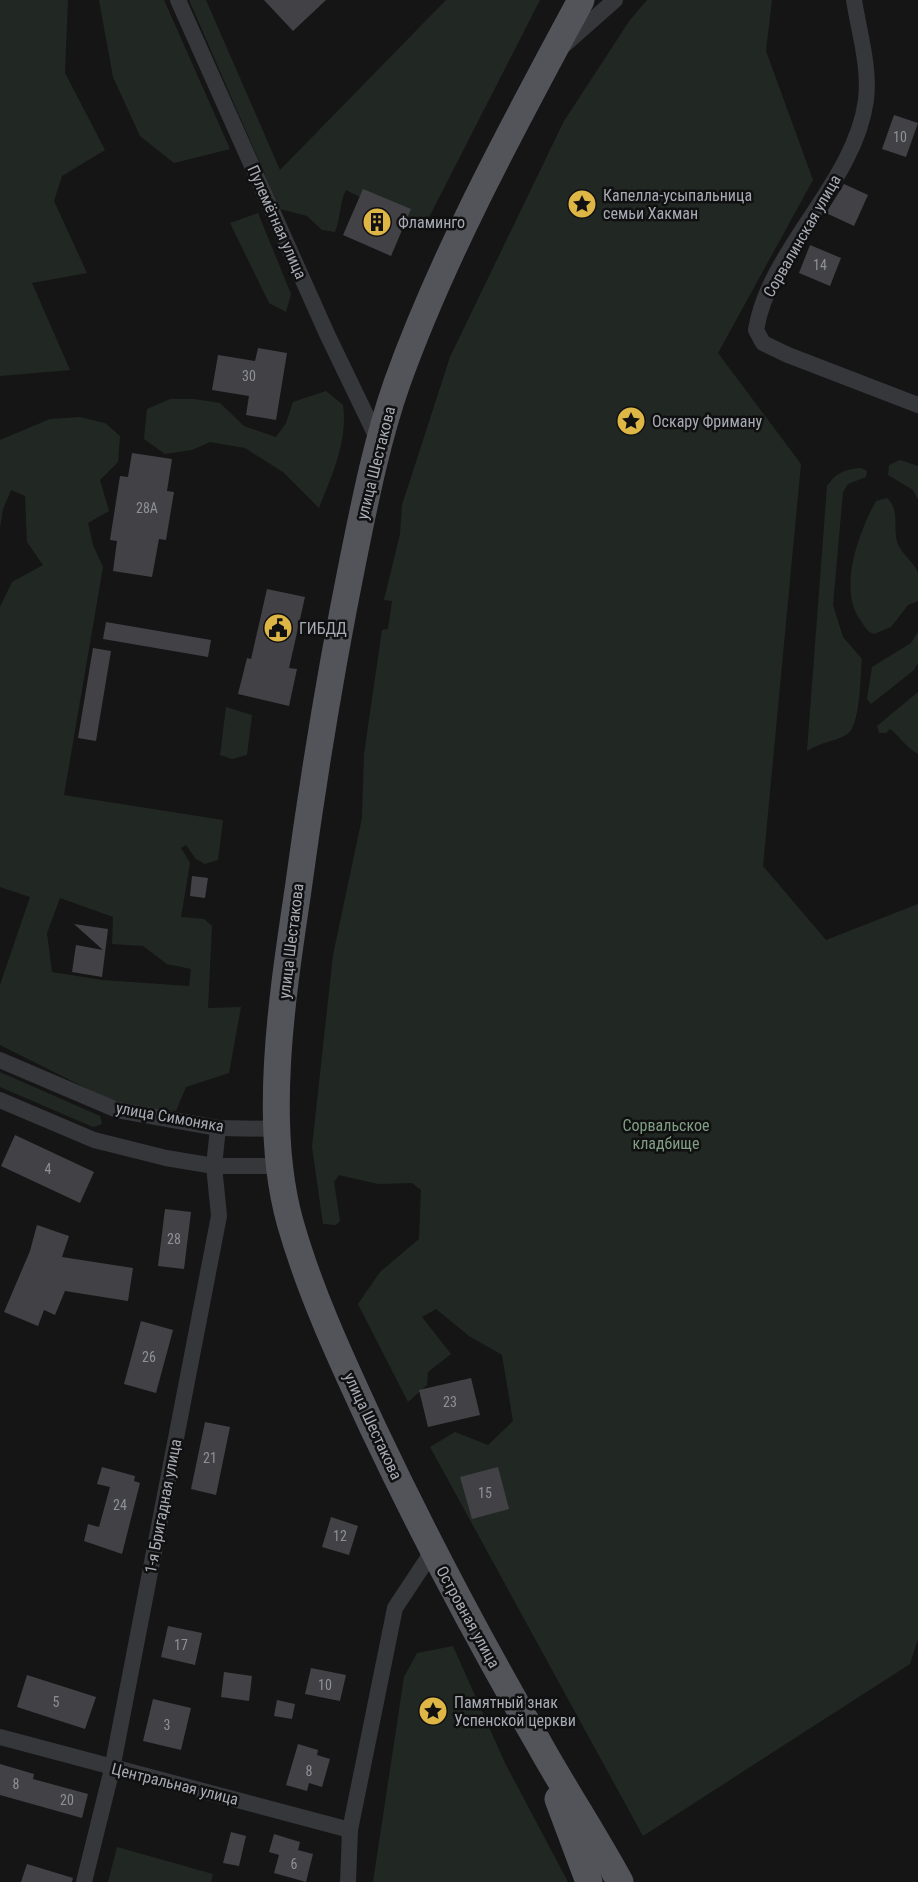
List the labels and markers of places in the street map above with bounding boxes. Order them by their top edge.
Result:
place label: Капелла-усыпальница семьи Хакман [603,186,752,223]
place icon: Капелла-усыпальница семьи Хакман [566,188,598,220]
building icon: Фламинго [361,206,393,238]
place label: Фламинго [398,213,465,232]
place icon: Оскару Фриману [615,405,647,437]
place label: Оскару Фриману [652,412,763,431]
public building icon: ГИБДД [262,612,294,644]
place label: ГИБДД [299,619,347,638]
place label: Памятный знак Успенской церкви [454,1693,576,1730]
place icon: Памятный знак Успенской церкви [417,1695,449,1727]

